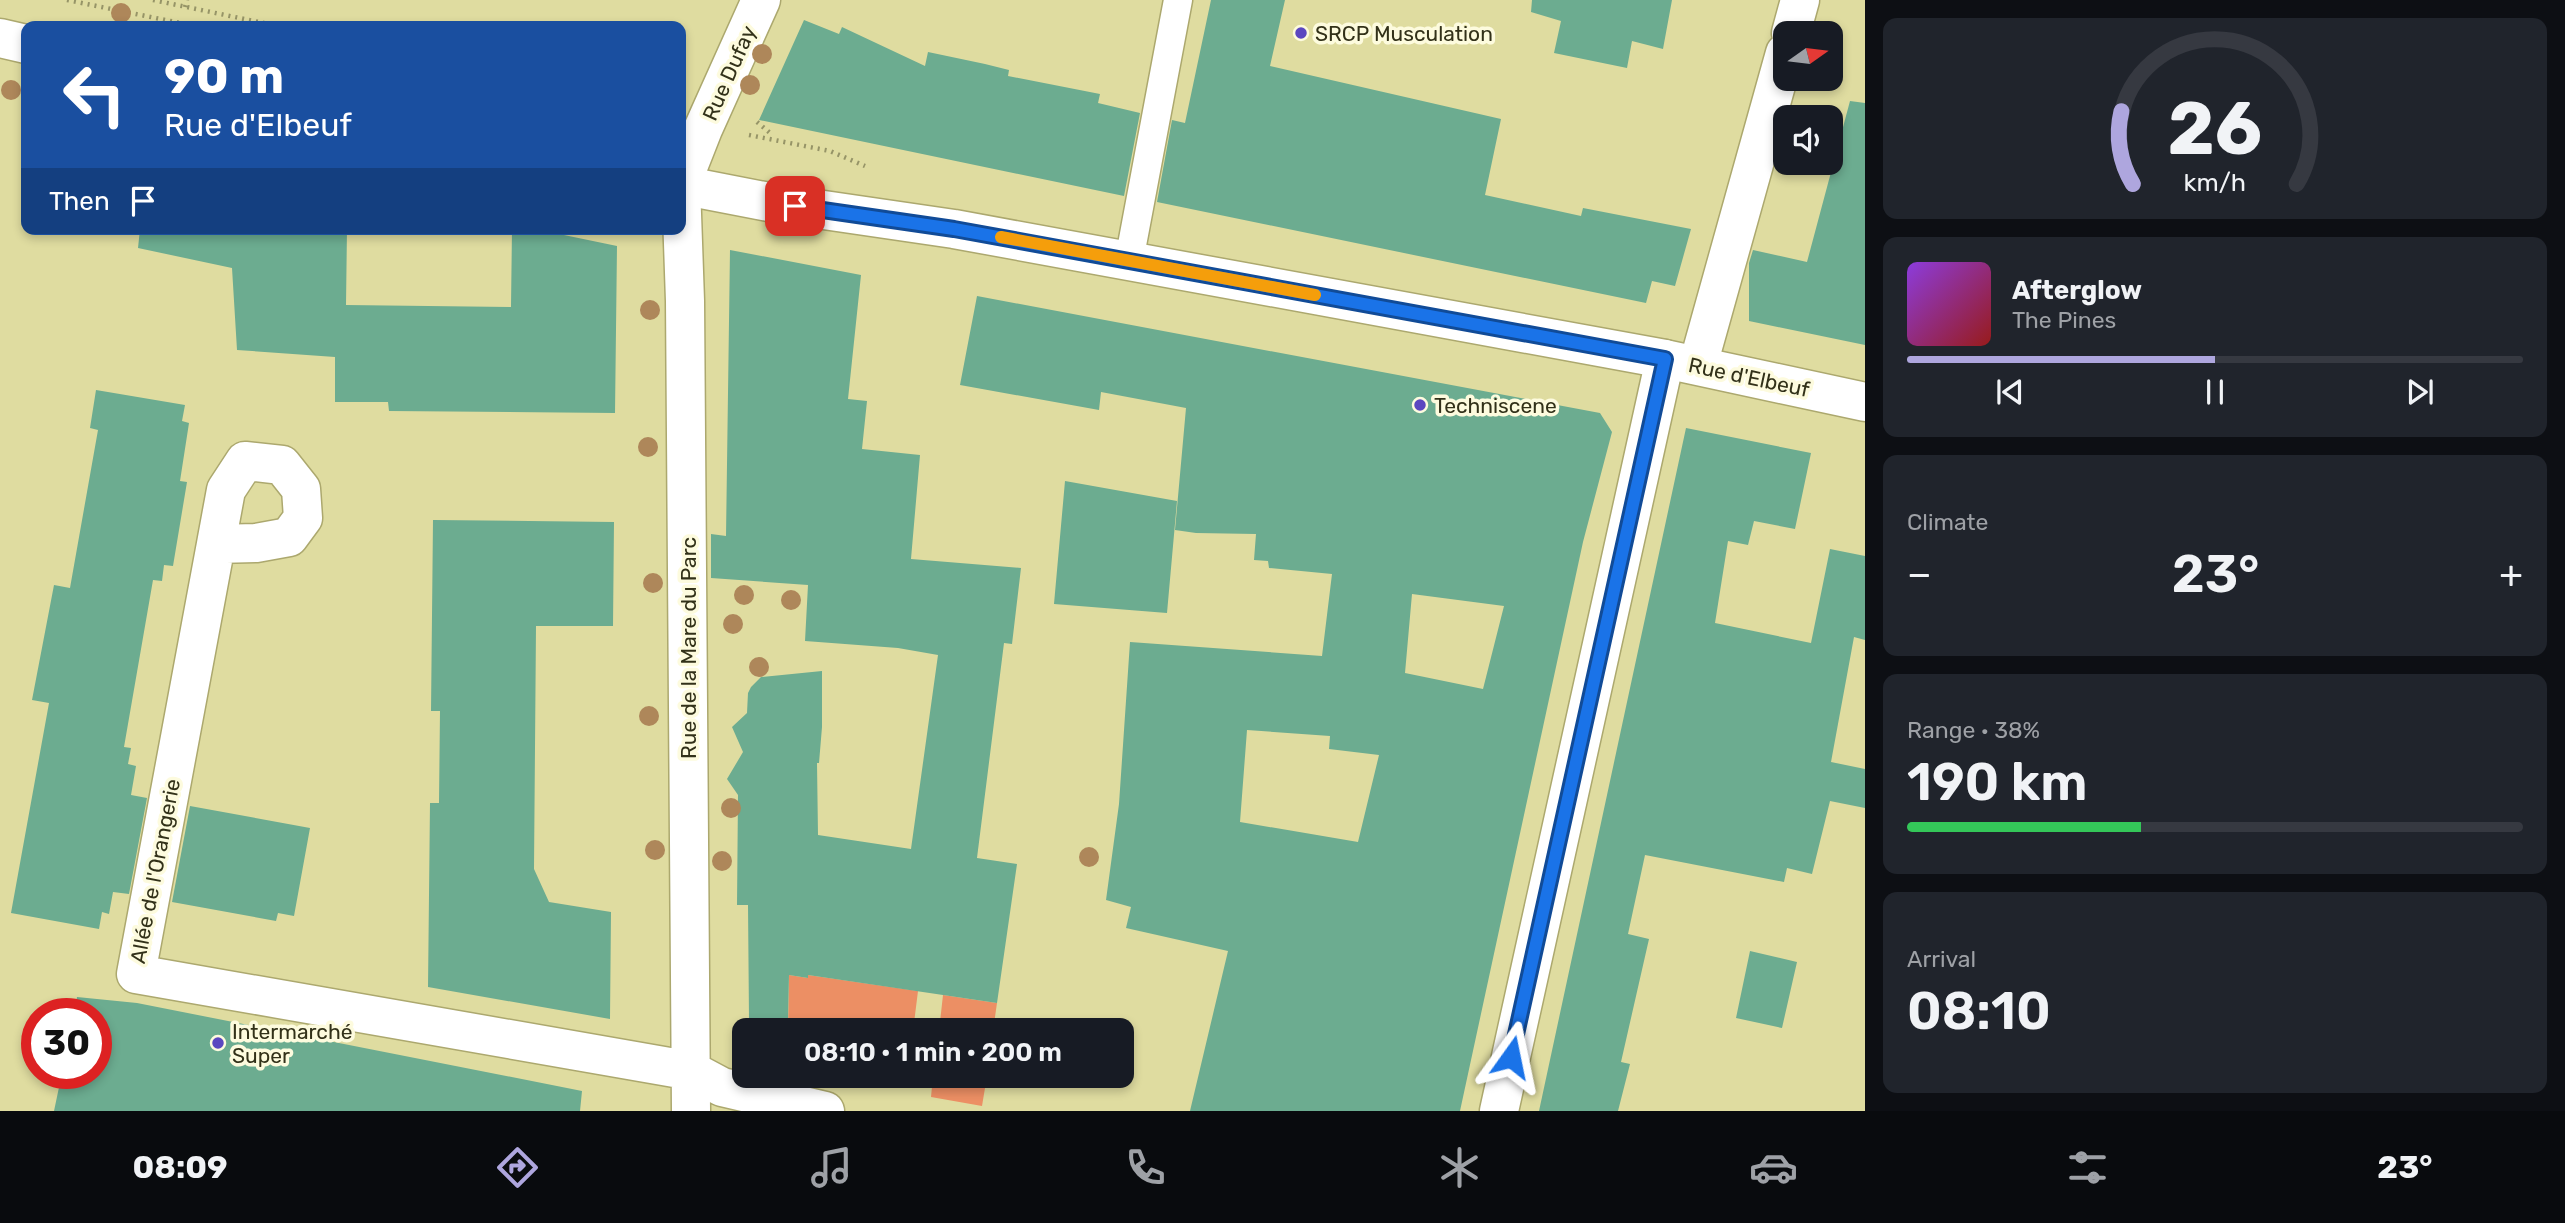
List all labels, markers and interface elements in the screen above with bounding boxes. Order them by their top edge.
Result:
street label: Rue Dufay [697,21,761,124]
place label: SRCP Musculation [1315,21,1493,46]
north arrow [1773,21,1843,91]
map controls [1773,21,1843,175]
marker: SRCP Musculation [1293,25,1309,41]
text: 90 m [164,47,284,105]
icon: left [49,49,140,140]
text: 26 [2168,87,2262,173]
button: sound [1773,105,1843,175]
text: Rue d'Elbeuf [164,106,352,144]
text: km/h [2184,168,2246,197]
pin [765,176,825,236]
icon: arrive [124,182,162,220]
text: Then [49,186,110,217]
icon: arrive [776,187,814,225]
text: Afterglow [2012,275,2142,306]
text: The Pines [2012,306,2116,334]
street label: Rue d'Elbeuf [1686,352,1812,402]
icon: previous [1991,373,2029,411]
icon: pause [2196,373,2234,411]
icon: next [2401,373,2439,411]
place label: Techniscene [1434,393,1557,418]
marker: Techniscene [1412,397,1428,413]
text: Climate [1907,508,1988,536]
street label: Rue de la Mare du Parc [676,537,701,759]
text: 23° [2172,543,2259,605]
text: − [1907,551,1932,597]
text: + [2499,551,2523,597]
text: Range · 38% [1907,716,2040,744]
text: 190 km [1907,751,2088,813]
street label: Allée de l'Orangerie [125,777,185,965]
text: Arrival [1907,945,1976,973]
text: 08:10 [1907,980,2051,1042]
speed limit sign: 30 [21,998,112,1089]
place label: Intermarché Super [232,1019,352,1068]
position arrow [1474,1020,1548,1094]
marker: Intermarché Super [210,1035,226,1051]
text: 08:10 · 1 min · 200 m [804,1037,1062,1068]
icon: directions [493,1143,542,1192]
icon: music [807,1143,856,1192]
icon: phone [1121,1143,1170,1192]
icon: climate [1435,1143,1484,1192]
icon: car [1749,1143,1798,1192]
icon: filters [2063,1143,2112,1192]
text: 08:09 [133,1148,228,1186]
text: 23° [2377,1148,2432,1186]

